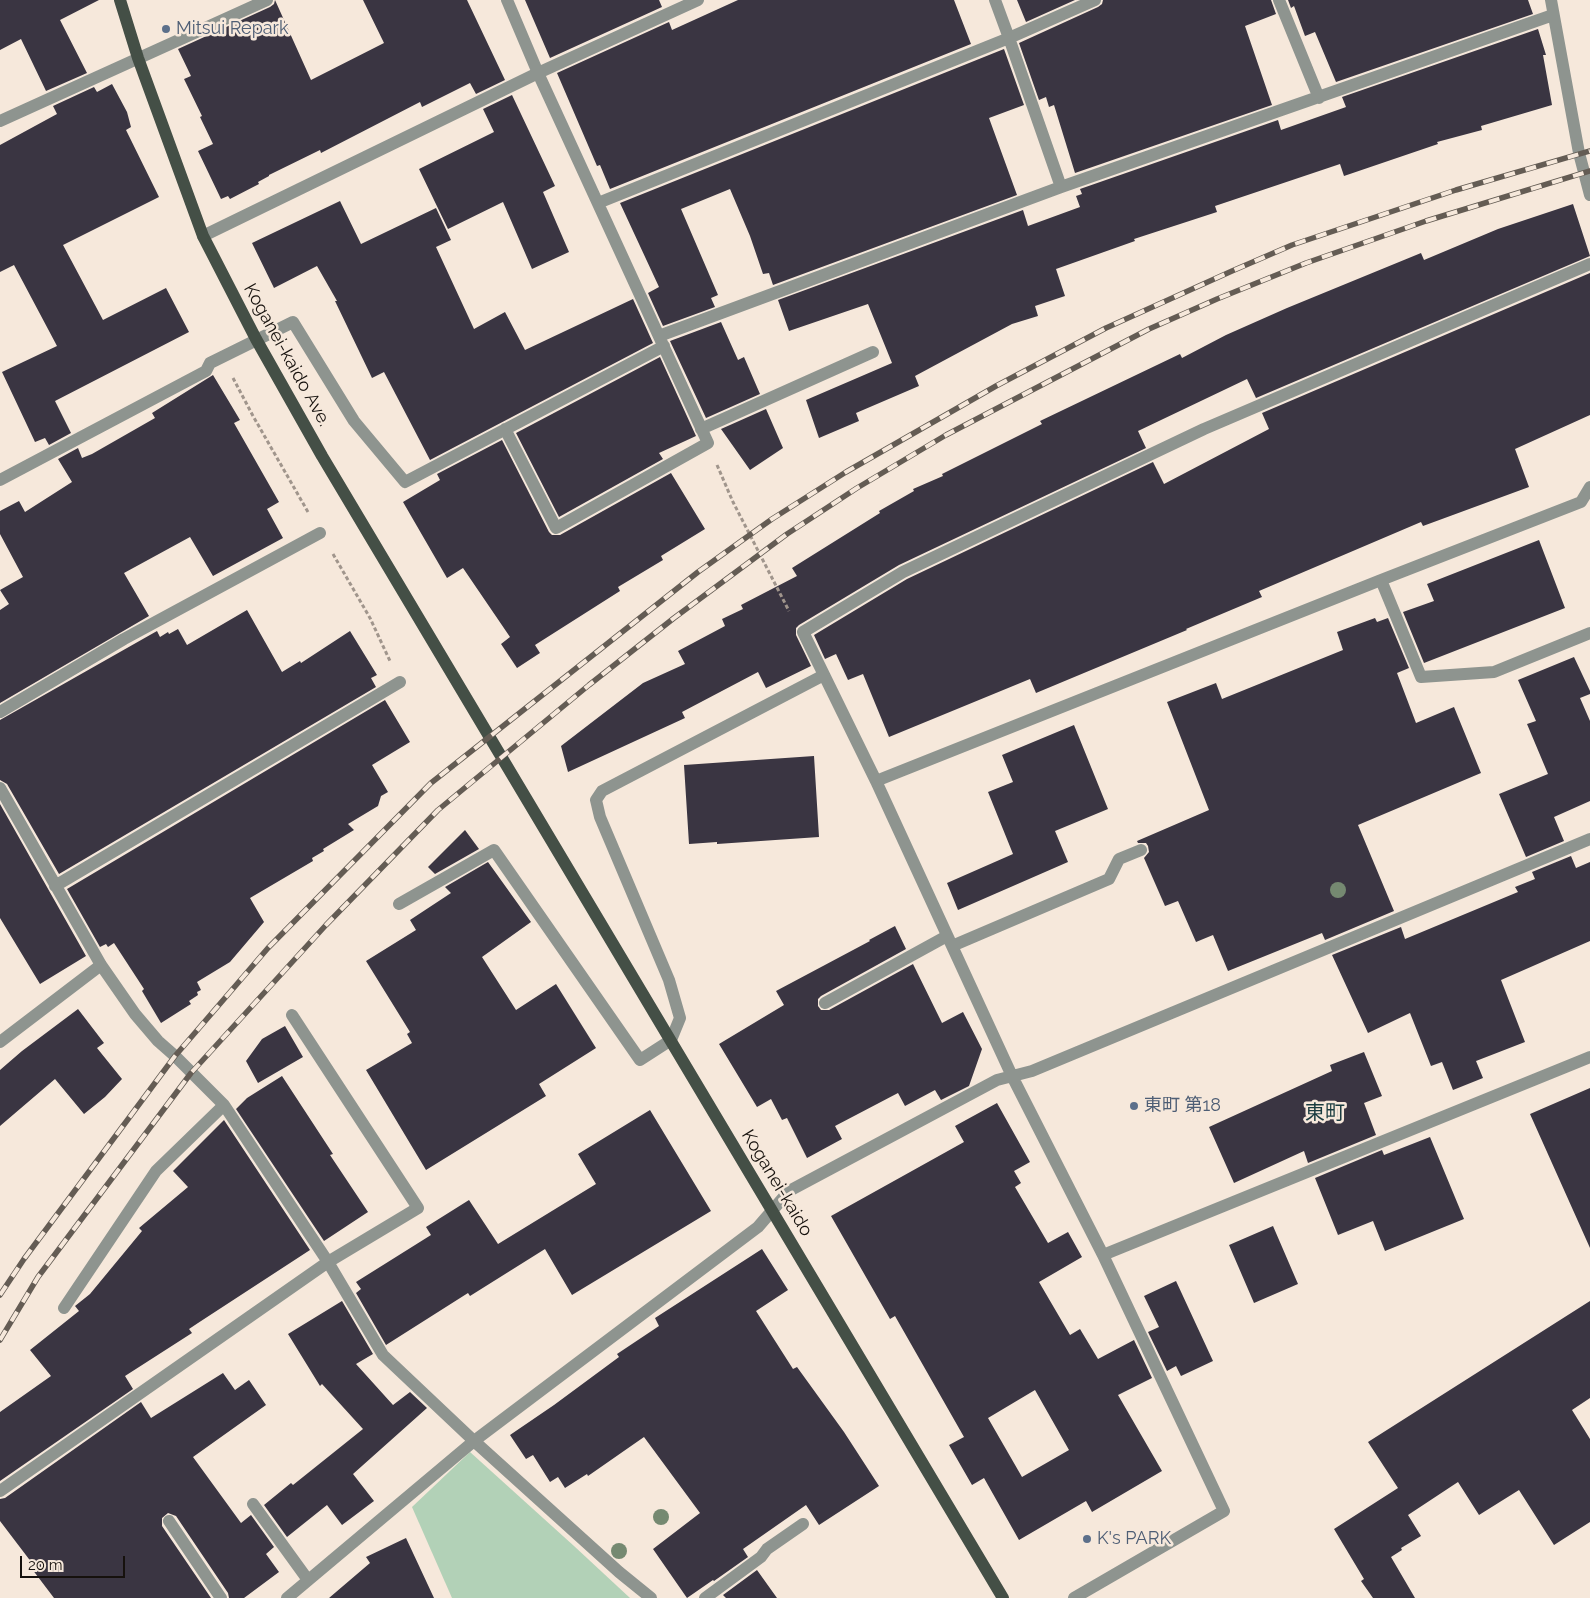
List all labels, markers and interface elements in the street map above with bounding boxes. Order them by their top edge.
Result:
place label: Mitsui Repark [176,18,288,40]
marker: Mitsui Repark [160,23,172,35]
street label: Koganei-kaido Ave. [239,280,335,430]
place label: 東町 第18 [1144,1095,1221,1117]
marker: 東町 第18 [1128,1100,1140,1112]
district label: 東町 [1305,1101,1345,1125]
street label: Koganei-kaido [737,1126,817,1240]
place label: K's PARK [1097,1528,1171,1550]
marker: K's PARK [1081,1533,1093,1545]
scale bar [22,1546,128,1578]
text: 20 m [28,1556,63,1574]

